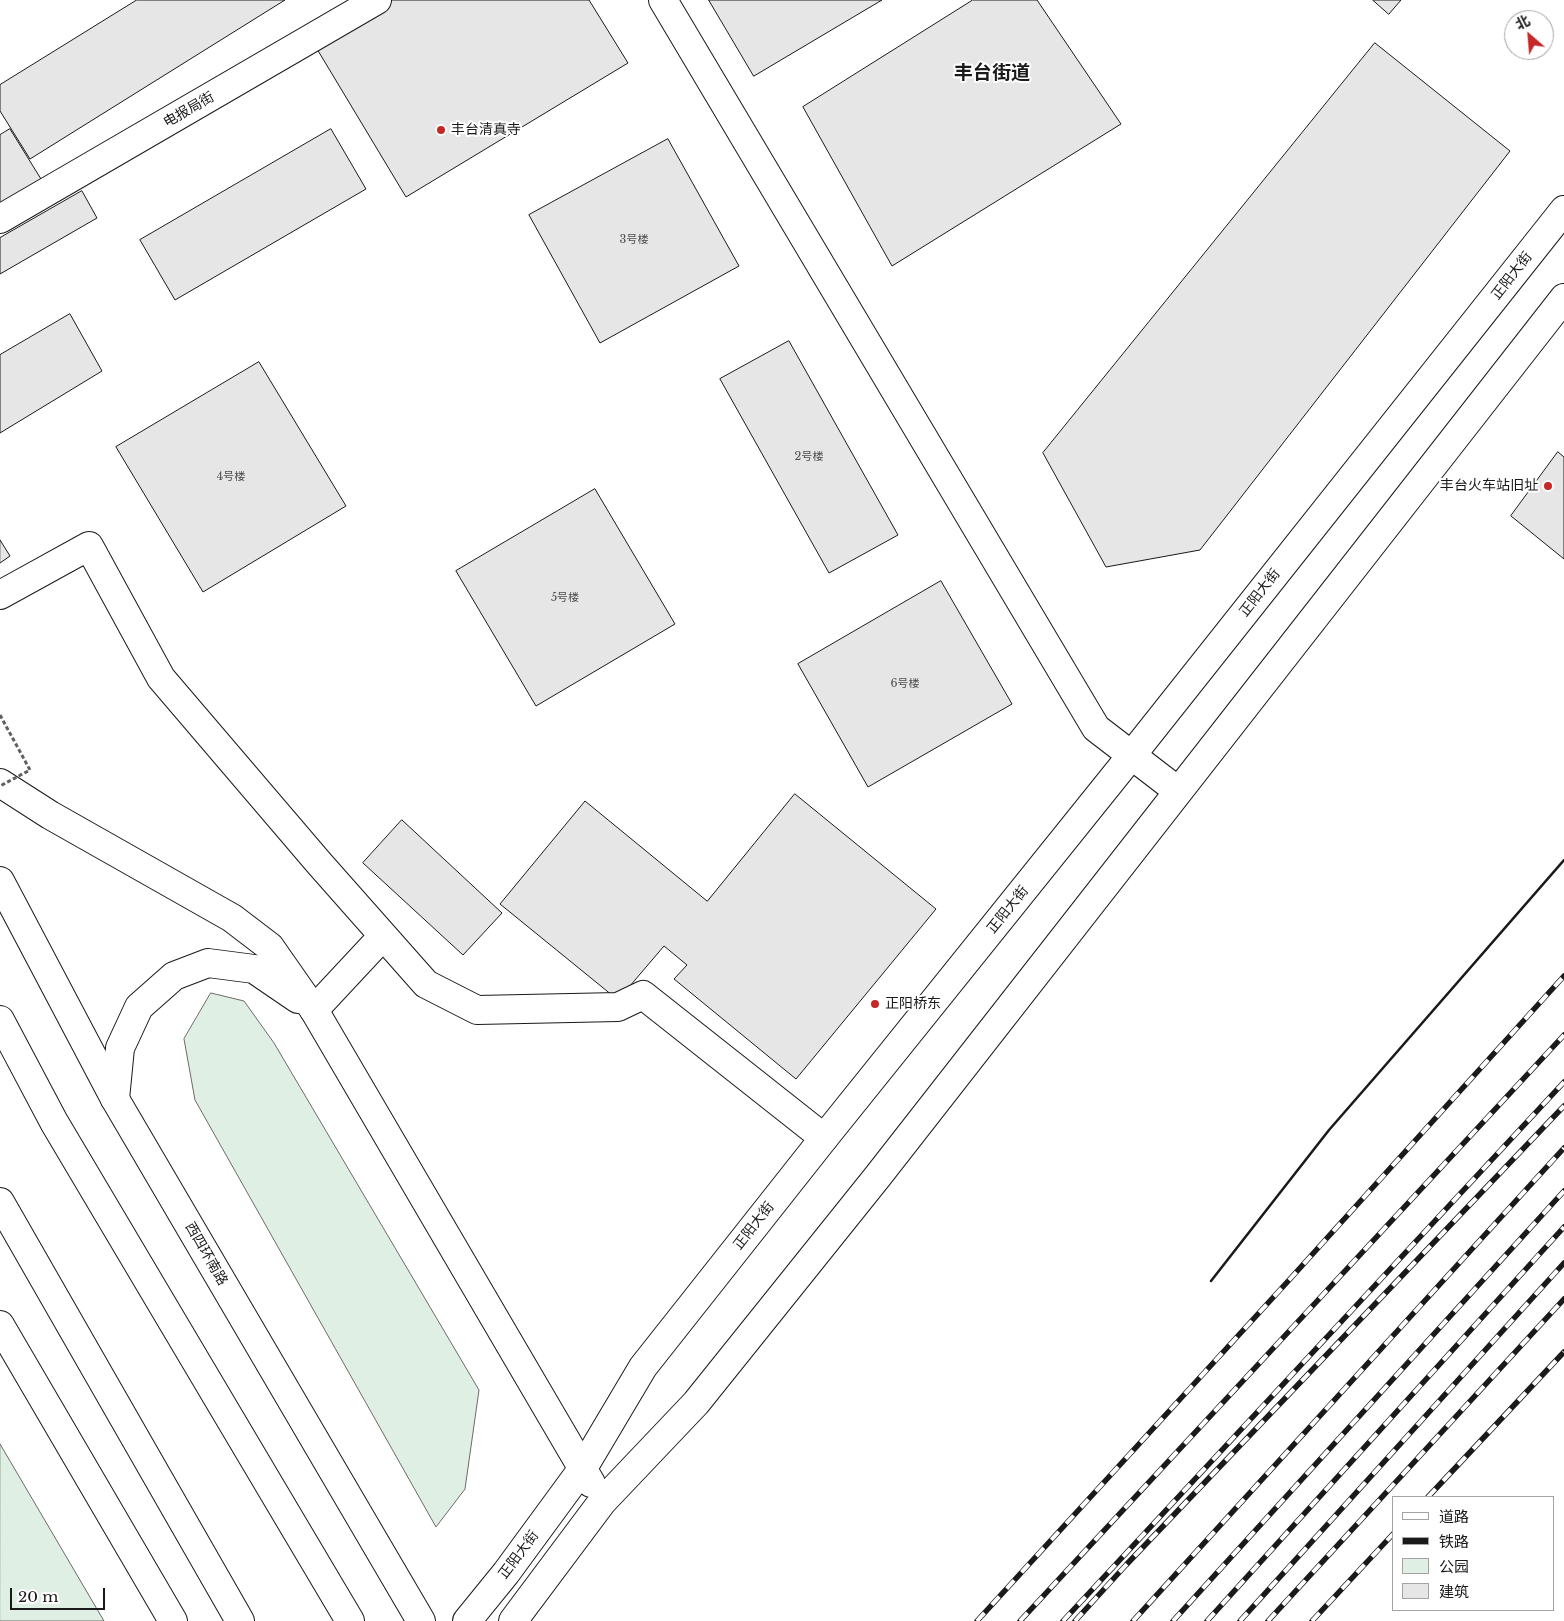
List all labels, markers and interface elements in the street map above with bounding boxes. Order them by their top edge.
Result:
north arrow [1504,10,1554,60]
text: 北 [1512,11,1533,34]
district label: 丰台街道 [954,63,1030,85]
street label: 电报局街 [161,89,217,131]
place label: 丰台清真寺 [451,122,521,138]
marker: 丰台清真寺 [435,124,447,136]
house number: 3号楼 [620,233,648,247]
street label: 正阳大街 [1488,249,1536,303]
house number: 2号楼 [795,450,823,464]
house number: 4号楼 [217,470,245,484]
place label: 丰台火车站旧址 [1440,478,1538,494]
marker: 丰台火车站旧址 [1542,480,1554,492]
street label: 正阳大街 [1236,566,1284,620]
house number: 5号楼 [551,591,579,605]
house number: 6号楼 [890,677,920,691]
street label: 正阳大街 [984,883,1032,937]
place label: 正阳桥东 [885,996,941,1012]
marker: 正阳桥东 [869,998,881,1010]
street label: 正阳大街 [730,1199,778,1253]
street label: 西四环南路 [181,1219,231,1289]
legend [1392,1496,1554,1611]
text: 道路 [1439,1507,1469,1526]
street label: 正阳大街 [495,1528,543,1582]
text: 铁路 [1439,1532,1469,1551]
text: 公园 [1439,1557,1469,1576]
scale bar [12,1578,108,1610]
text: 建筑 [1439,1582,1469,1601]
text: 20 m [18,1587,58,1606]

